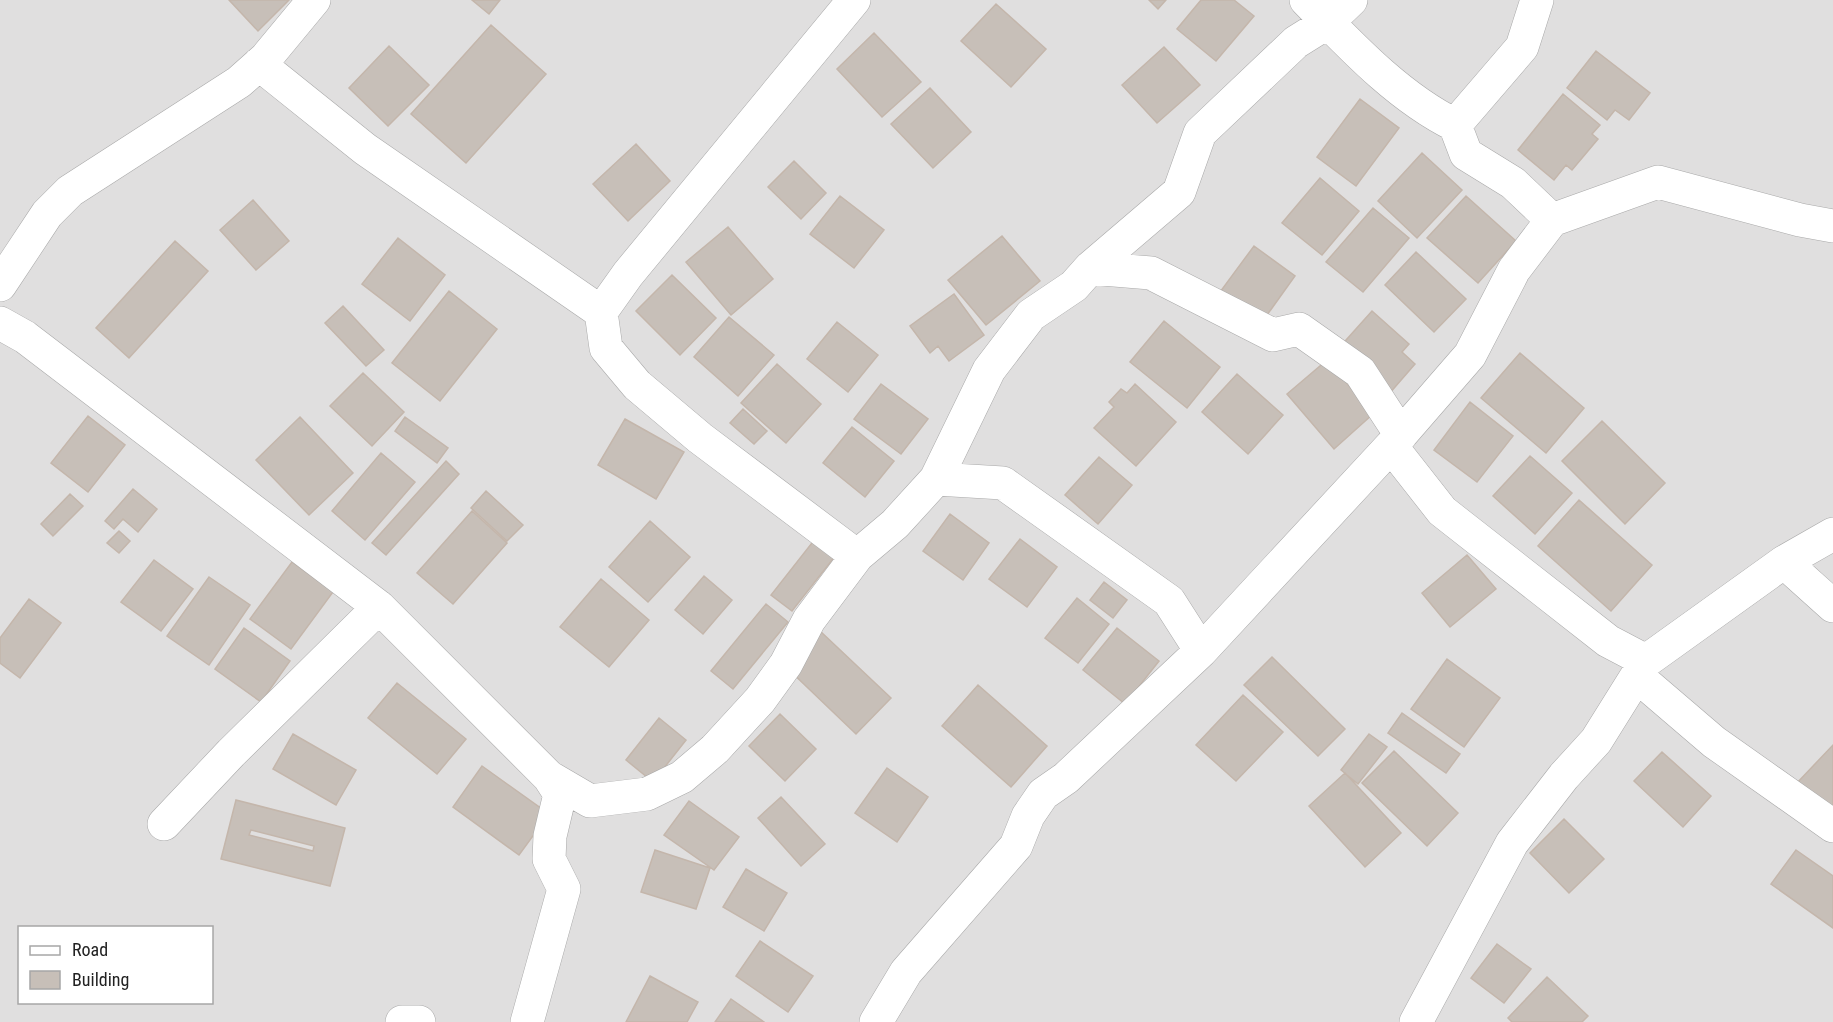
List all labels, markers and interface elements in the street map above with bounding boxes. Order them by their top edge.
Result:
legend [18,926,213,1004]
text: Road [72,939,108,960]
text: Building [72,969,129,990]

